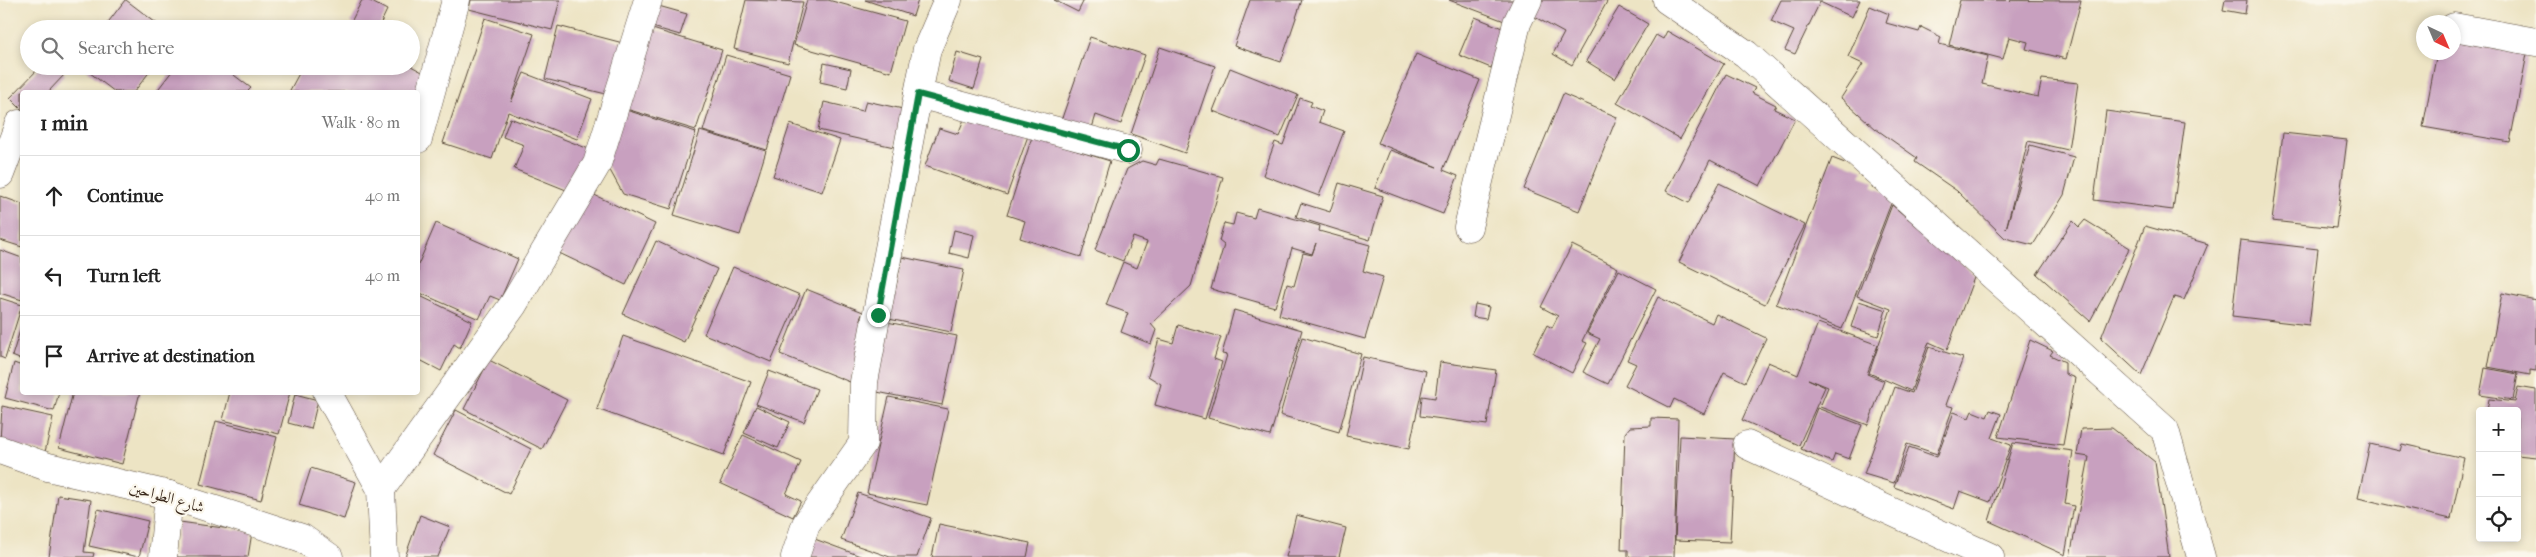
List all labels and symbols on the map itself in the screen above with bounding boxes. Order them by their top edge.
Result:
north arrow [2416,15,2461,60]
route start [1117,139,1140,162]
route end [867,304,890,327]
street label: شارع الطواحين [126,477,207,521]

